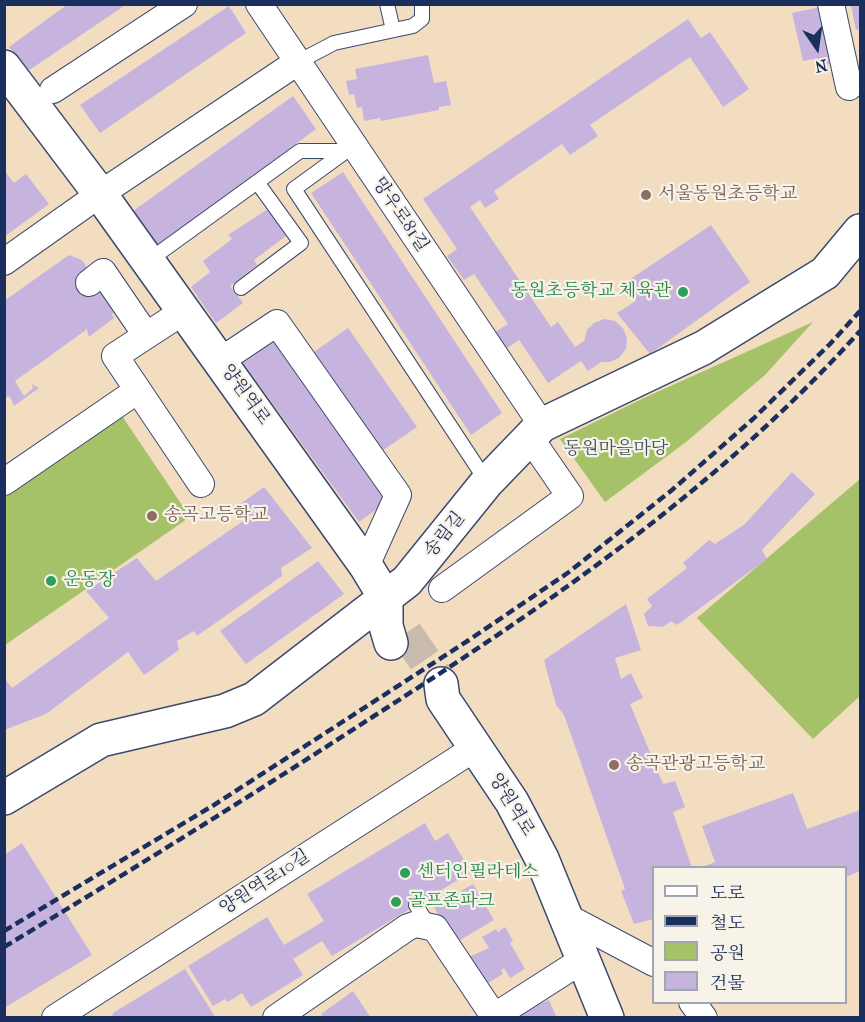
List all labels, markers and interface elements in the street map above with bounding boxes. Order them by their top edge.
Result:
north arrow [787,18,847,78]
text: N [813,55,829,77]
street label: 망우로81길 [367,174,433,256]
place label: 서울동원초등학교 [658,184,797,206]
marker: 서울동원초등학교 [639,188,653,202]
place label: 동원초등학교 체육관 [511,281,671,303]
marker: 동원초등학교 체육관 [676,285,690,299]
street label: 양원역로 [216,361,274,429]
park label: 동원마을마당 [564,439,668,461]
place label: 송곡고등학교 [164,505,268,527]
street label: 송림길 [420,508,470,562]
marker: 송곡고등학교 [145,509,159,523]
place label: 운동장 [63,570,115,592]
marker: 운동장 [44,574,58,588]
place label: 송곡관광고등학교 [626,754,765,776]
marker: 송곡관광고등학교 [607,758,621,772]
street label: 양원역로 [484,770,538,840]
street label: 양원역로10길 [216,846,314,920]
place label: 센터인필라테스 [417,862,539,884]
marker: 센터인필라테스 [398,866,412,880]
legend [652,866,847,1004]
text: 도로 [710,883,745,904]
place label: 골프존파크 [408,891,495,913]
marker: 골프존파크 [389,895,403,909]
text: 철도 [710,913,745,934]
text: 공원 [710,943,745,964]
text: 건물 [710,973,745,994]

